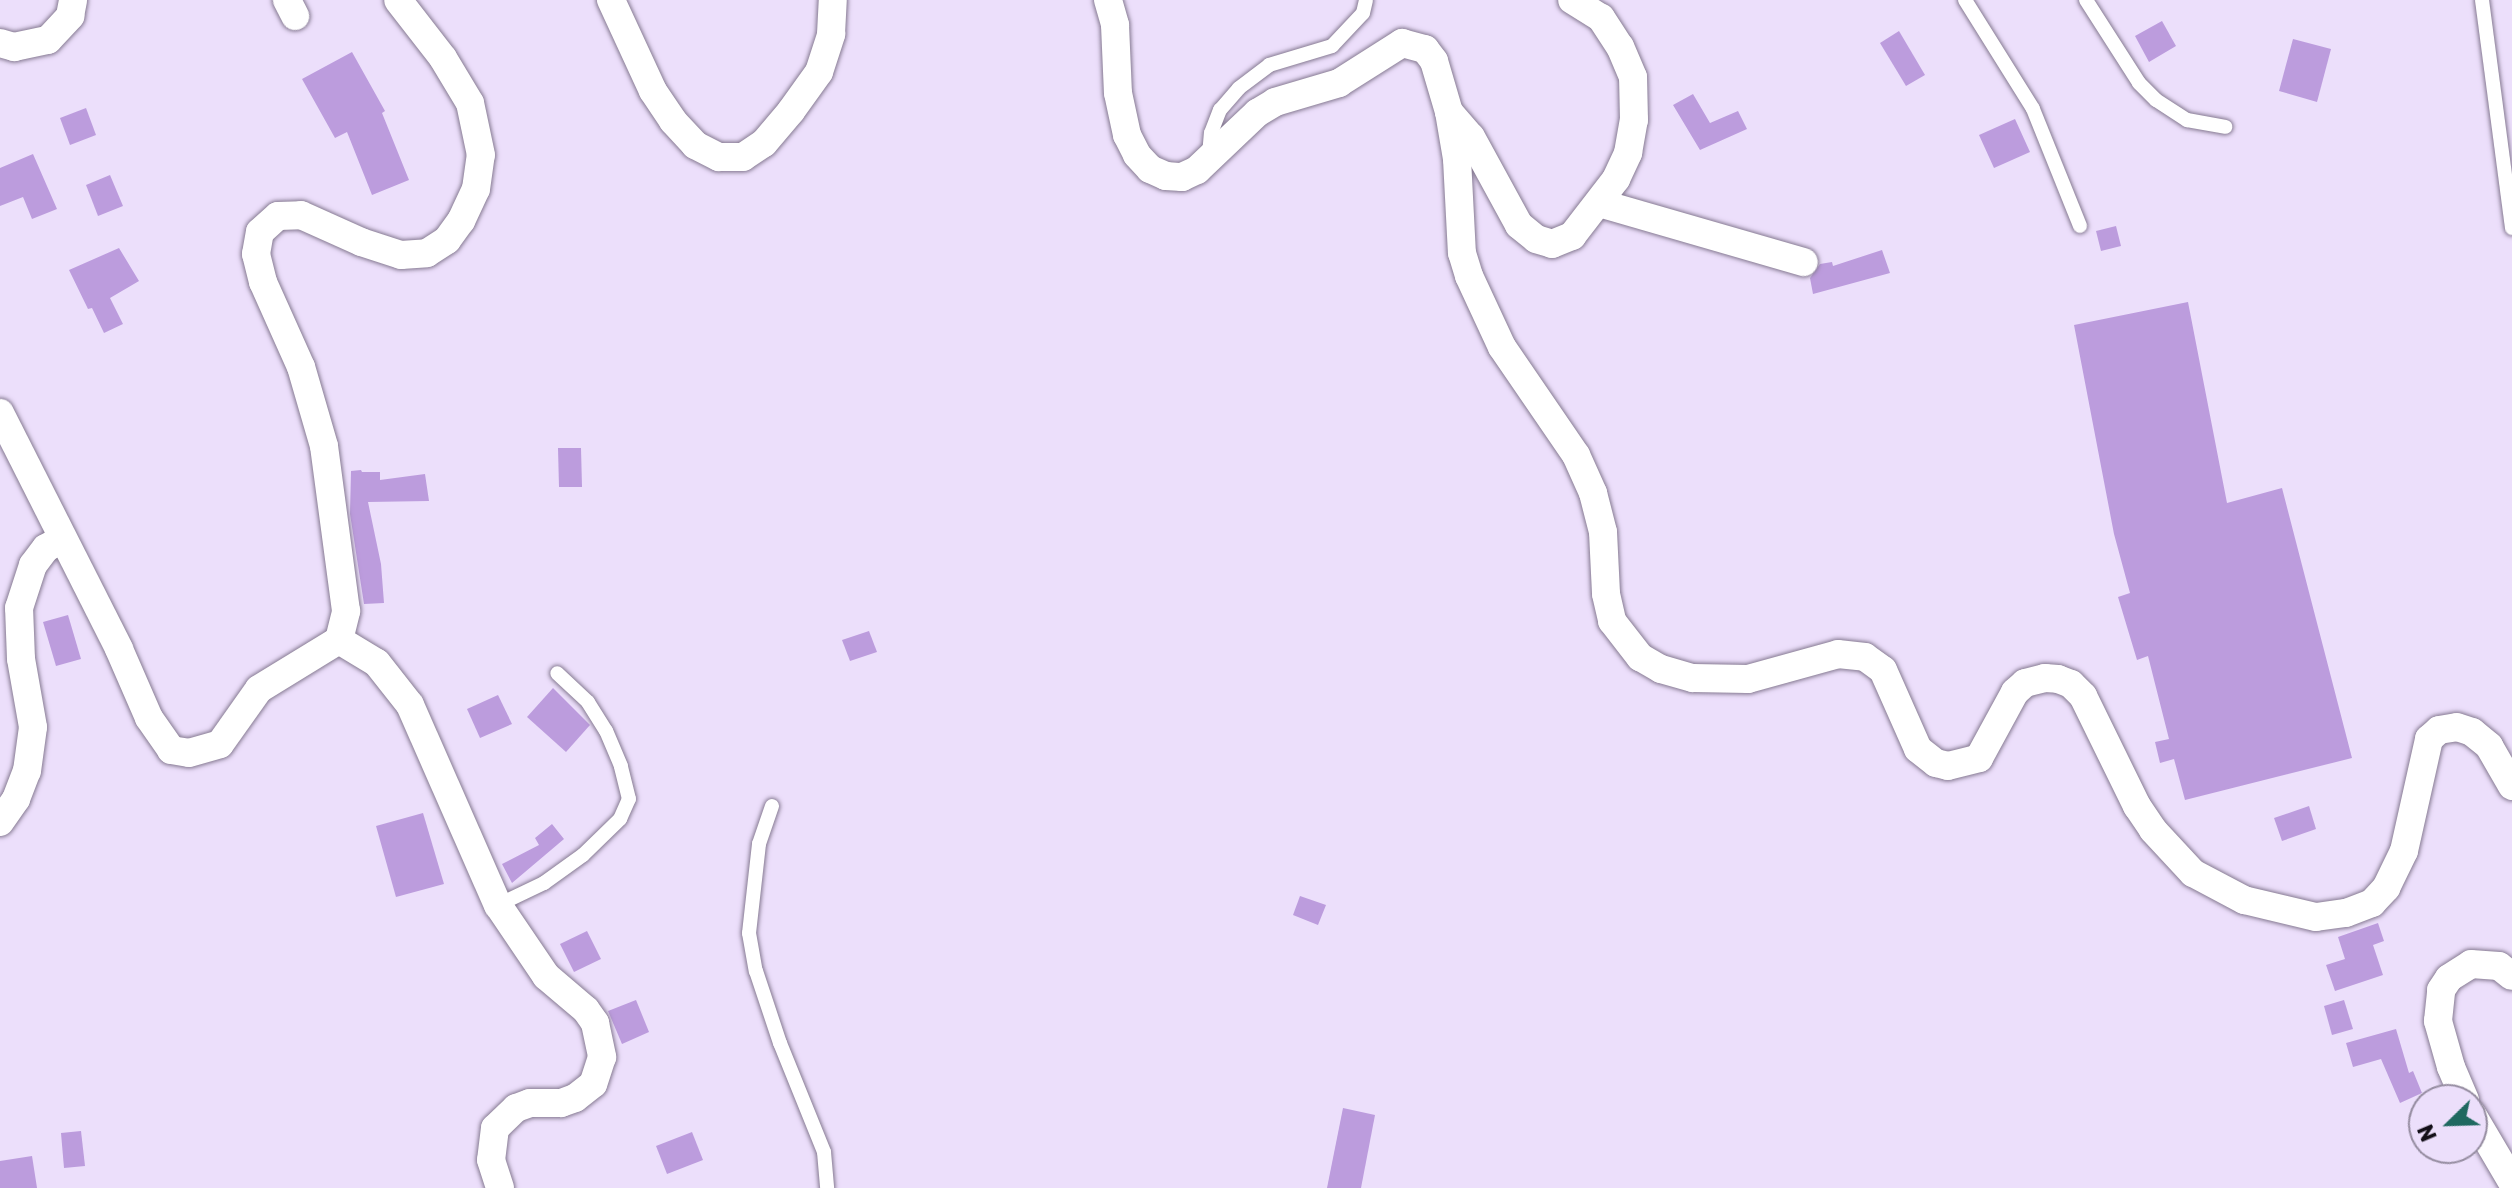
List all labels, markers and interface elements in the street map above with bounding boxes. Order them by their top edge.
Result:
north arrow [2408,1084,2488,1164]
text: N [2412,1120,2443,1145]

